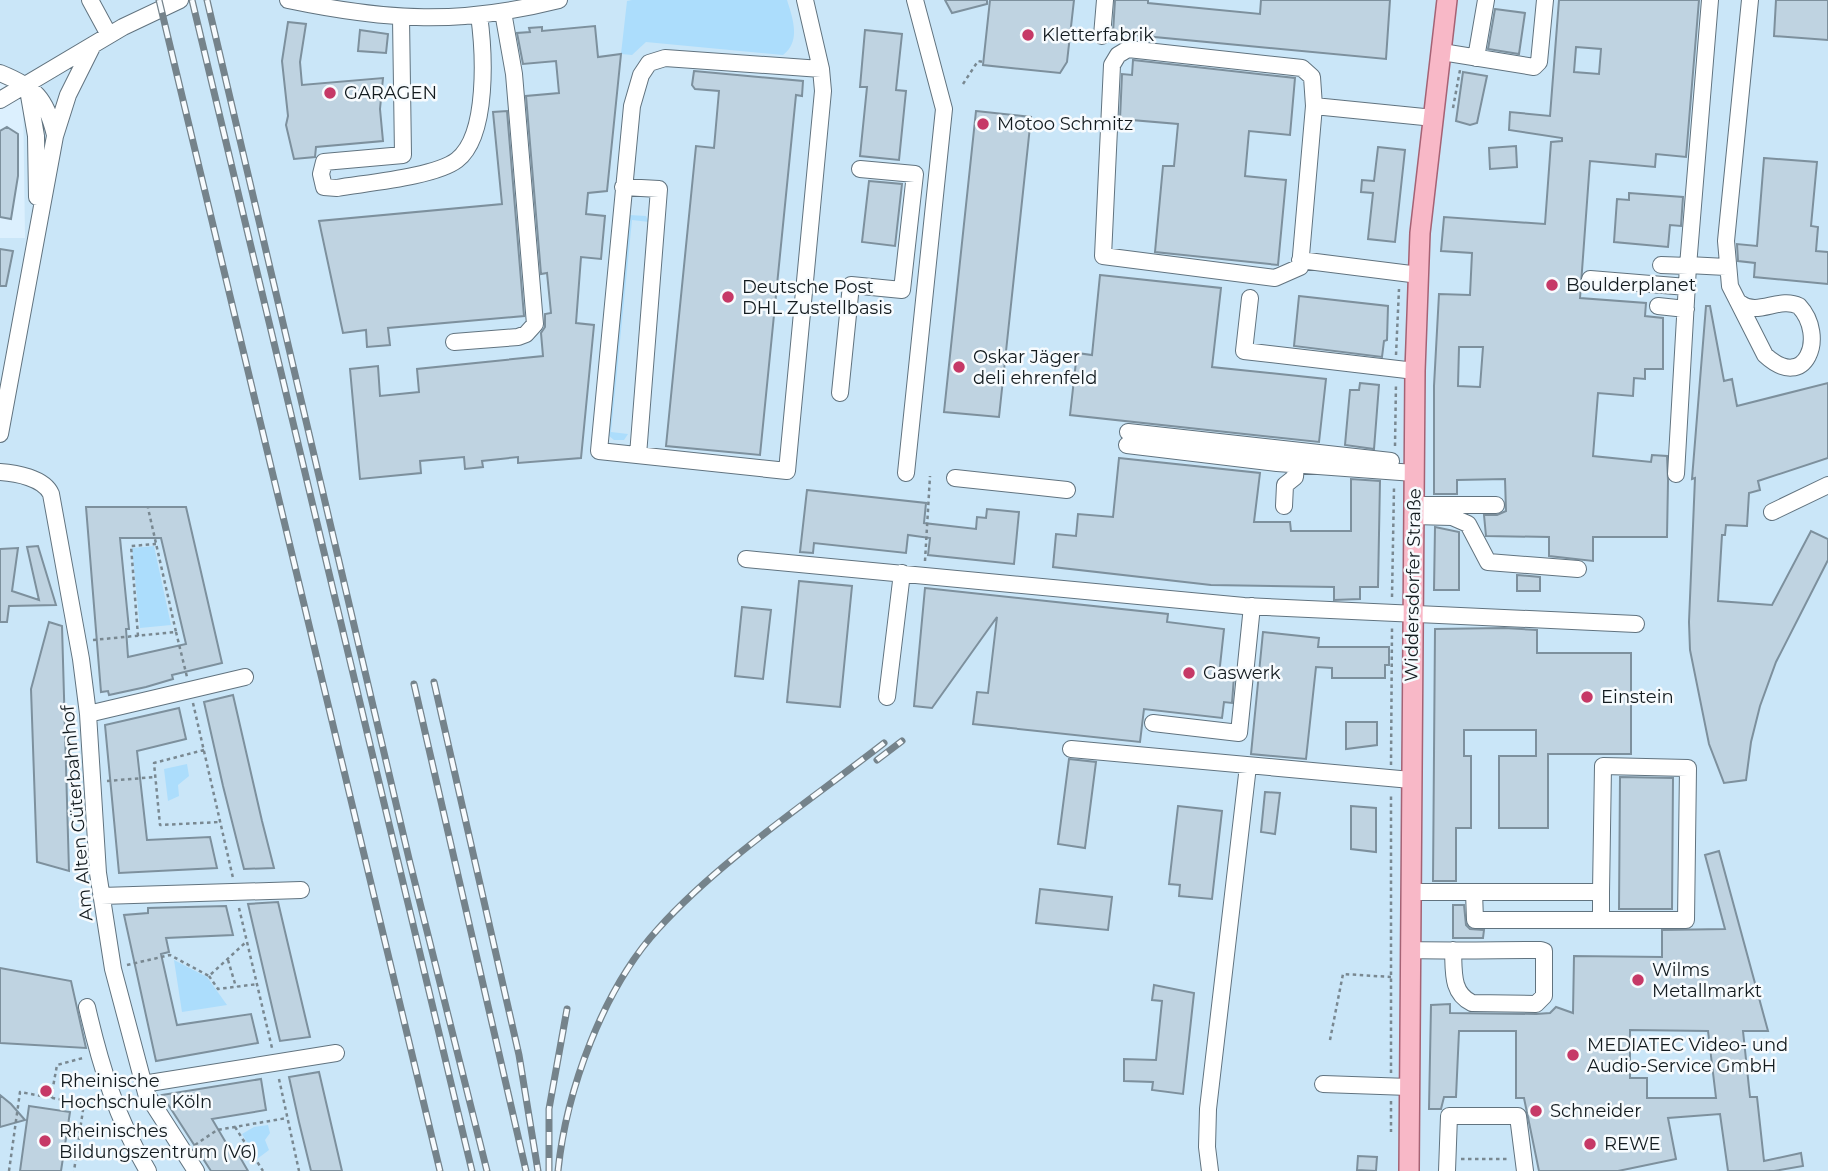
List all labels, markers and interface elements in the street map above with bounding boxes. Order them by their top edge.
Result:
place label: Kletterfabrik [1042,24,1154,46]
marker: Kletterfabrik [1020,27,1036,43]
place label: GARAGEN [344,82,437,104]
marker: GARAGEN [322,85,338,101]
place label: Motoo Schmitz [997,113,1133,135]
marker: Motoo Schmitz [975,116,991,132]
place label: Boulderplanet [1566,274,1696,296]
place label: Deutsche Post DHL Zustellbasis [742,276,892,319]
marker: Boulderplanet [1544,277,1560,293]
marker: Deutsche Post DHL Zustellbasis [720,289,736,305]
place label: Oskar Jäger deli ehrenfeld [973,346,1097,389]
marker: Oskar Jäger deli ehrenfeld [951,359,967,375]
street label: Widdersdorfer Straße [1400,488,1426,682]
place label: Gaswerk [1203,662,1281,684]
marker: Gaswerk [1181,665,1197,681]
place label: Einstein [1601,686,1674,708]
marker: Einstein [1579,689,1595,705]
street label: Am Alten Güterbahnhof [57,703,97,922]
place label: Wilms Metallmarkt [1652,959,1762,1002]
marker: Wilms Metallmarkt [1630,972,1646,988]
place label: MEDIATEC Video- und Audio-Service GmbH [1587,1034,1788,1077]
marker: MEDIATEC Video- und Audio-Service GmbH [1565,1047,1581,1063]
place label: Rheinische Hochschule Köln [60,1070,212,1113]
marker: Rheinische Hochschule Köln [38,1083,54,1099]
place label: Schneider [1550,1100,1641,1122]
marker: Schneider [1528,1103,1544,1119]
place label: Rheinisches Bildungszentrum (V6) [59,1120,257,1163]
marker: Rheinisches Bildungszentrum (V6) [37,1133,53,1149]
place label: REWE [1604,1133,1661,1155]
marker: REWE [1582,1136,1598,1152]

